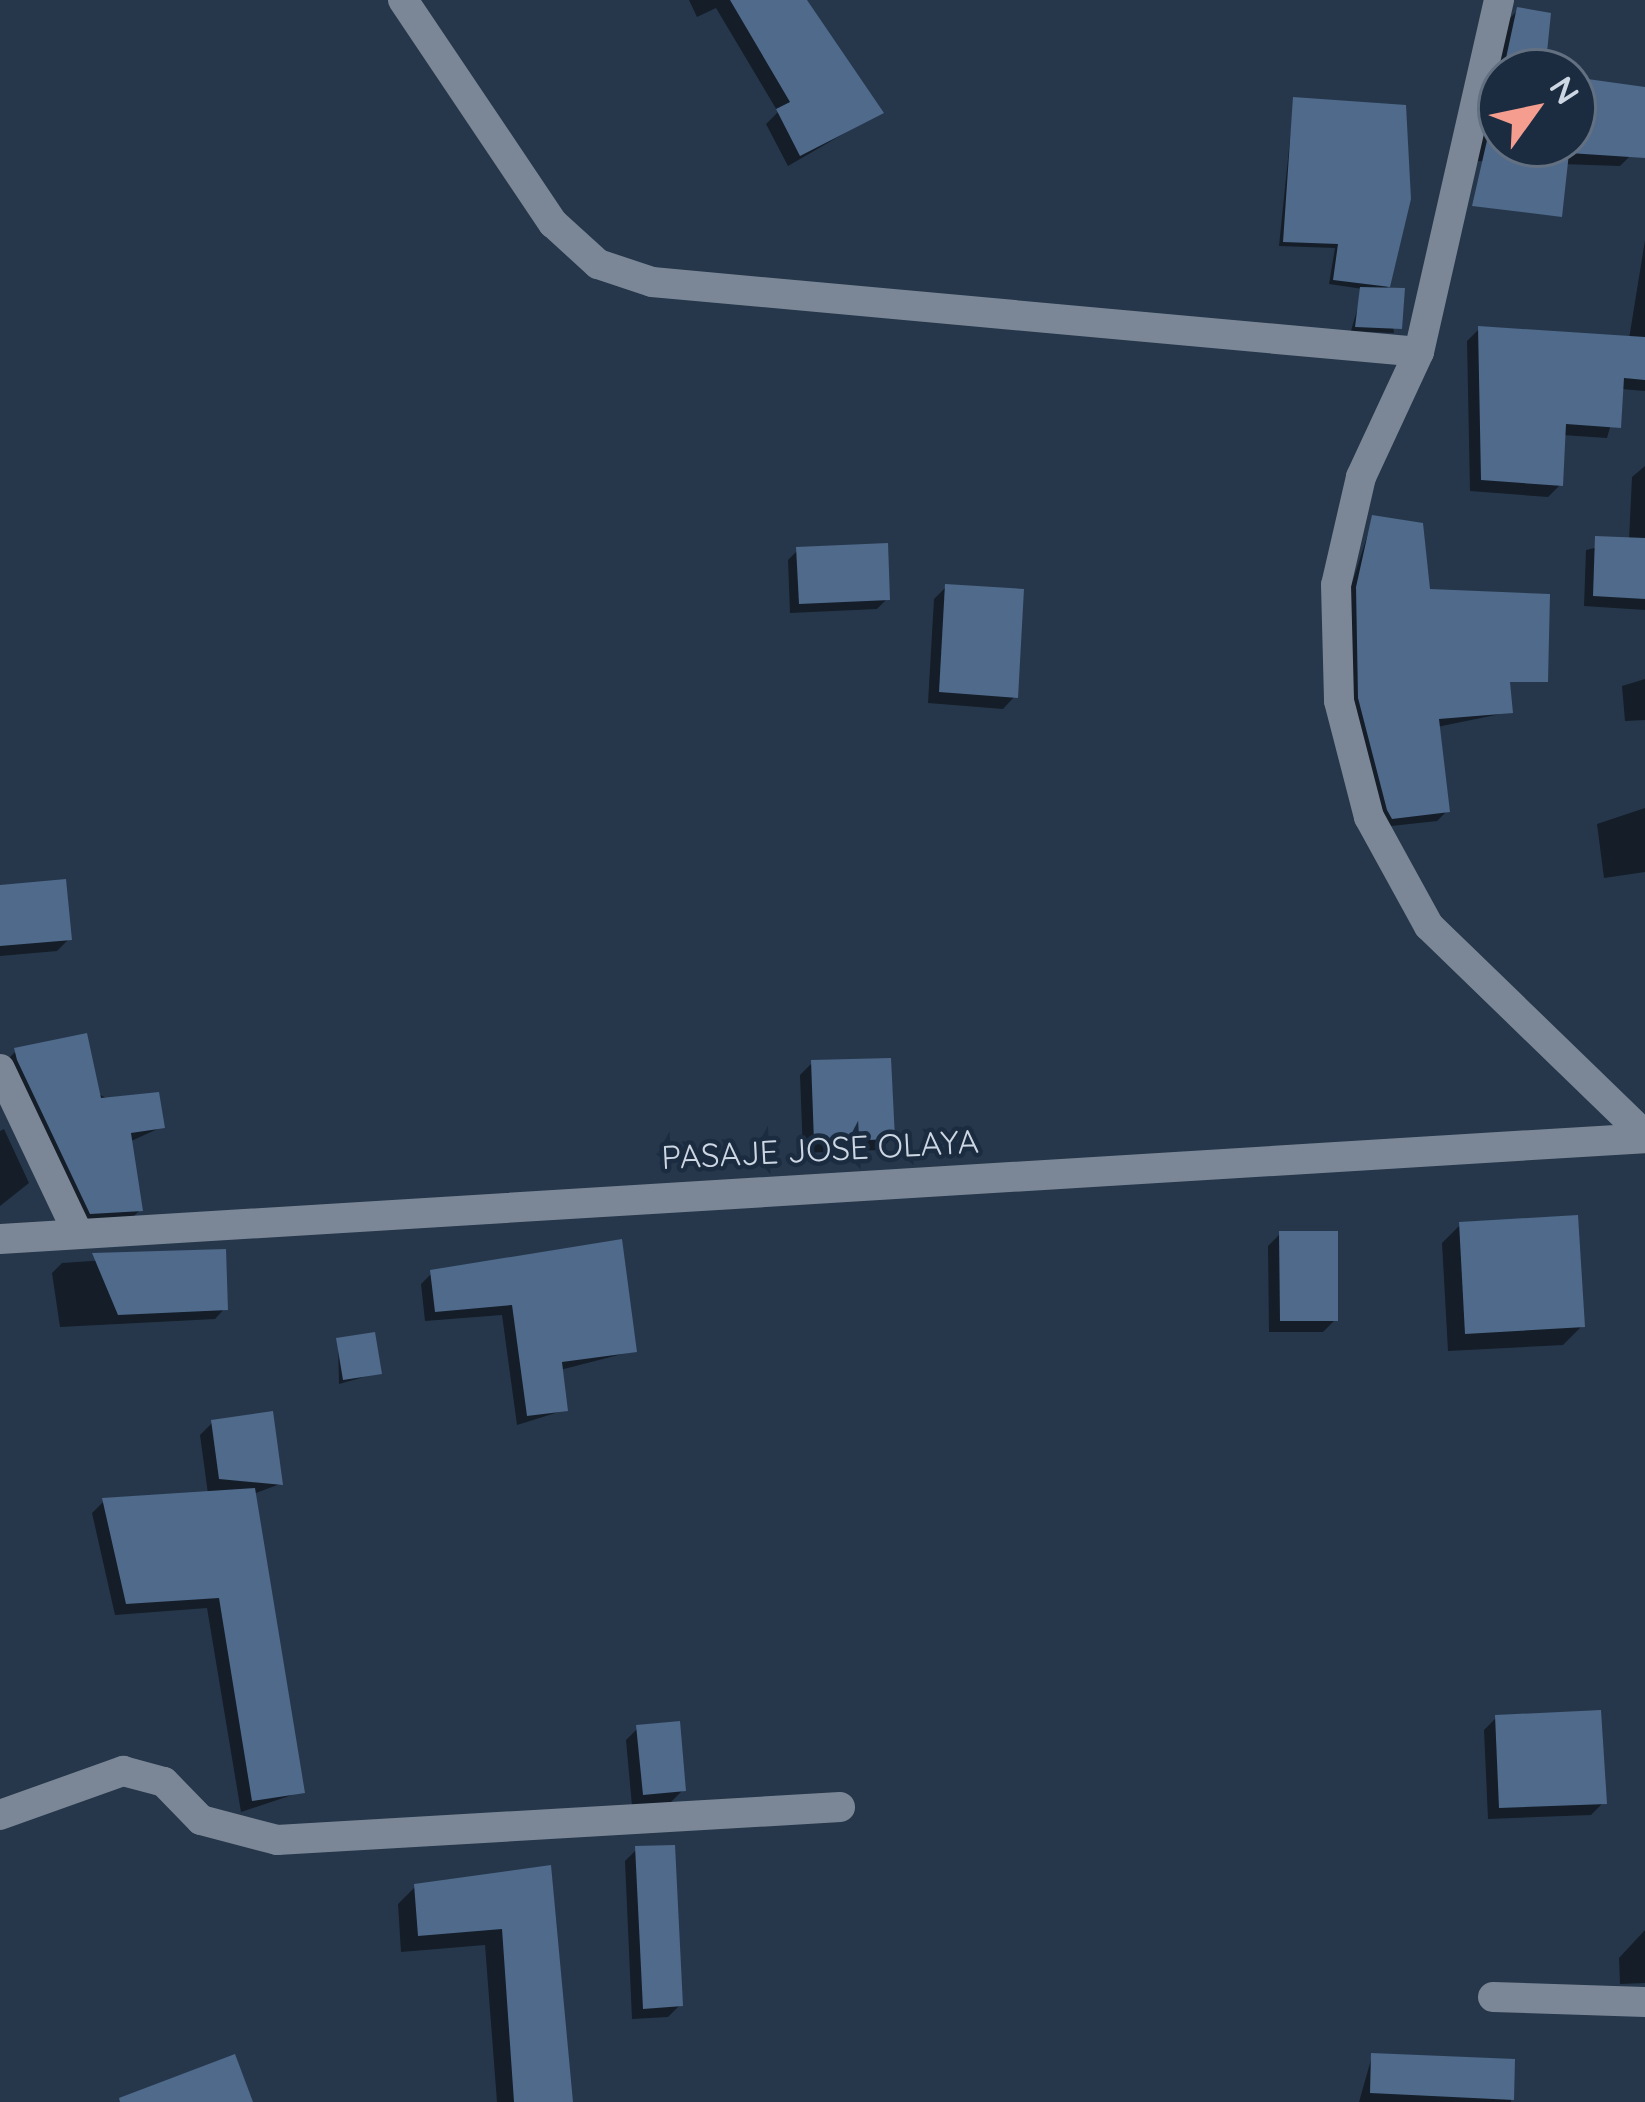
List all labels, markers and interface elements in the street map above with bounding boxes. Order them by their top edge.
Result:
north arrow [1477,48,1597,168]
text: N [1541,68,1589,111]
street label: PASAJE JOSE OLAYA [660,1121,980,1177]

